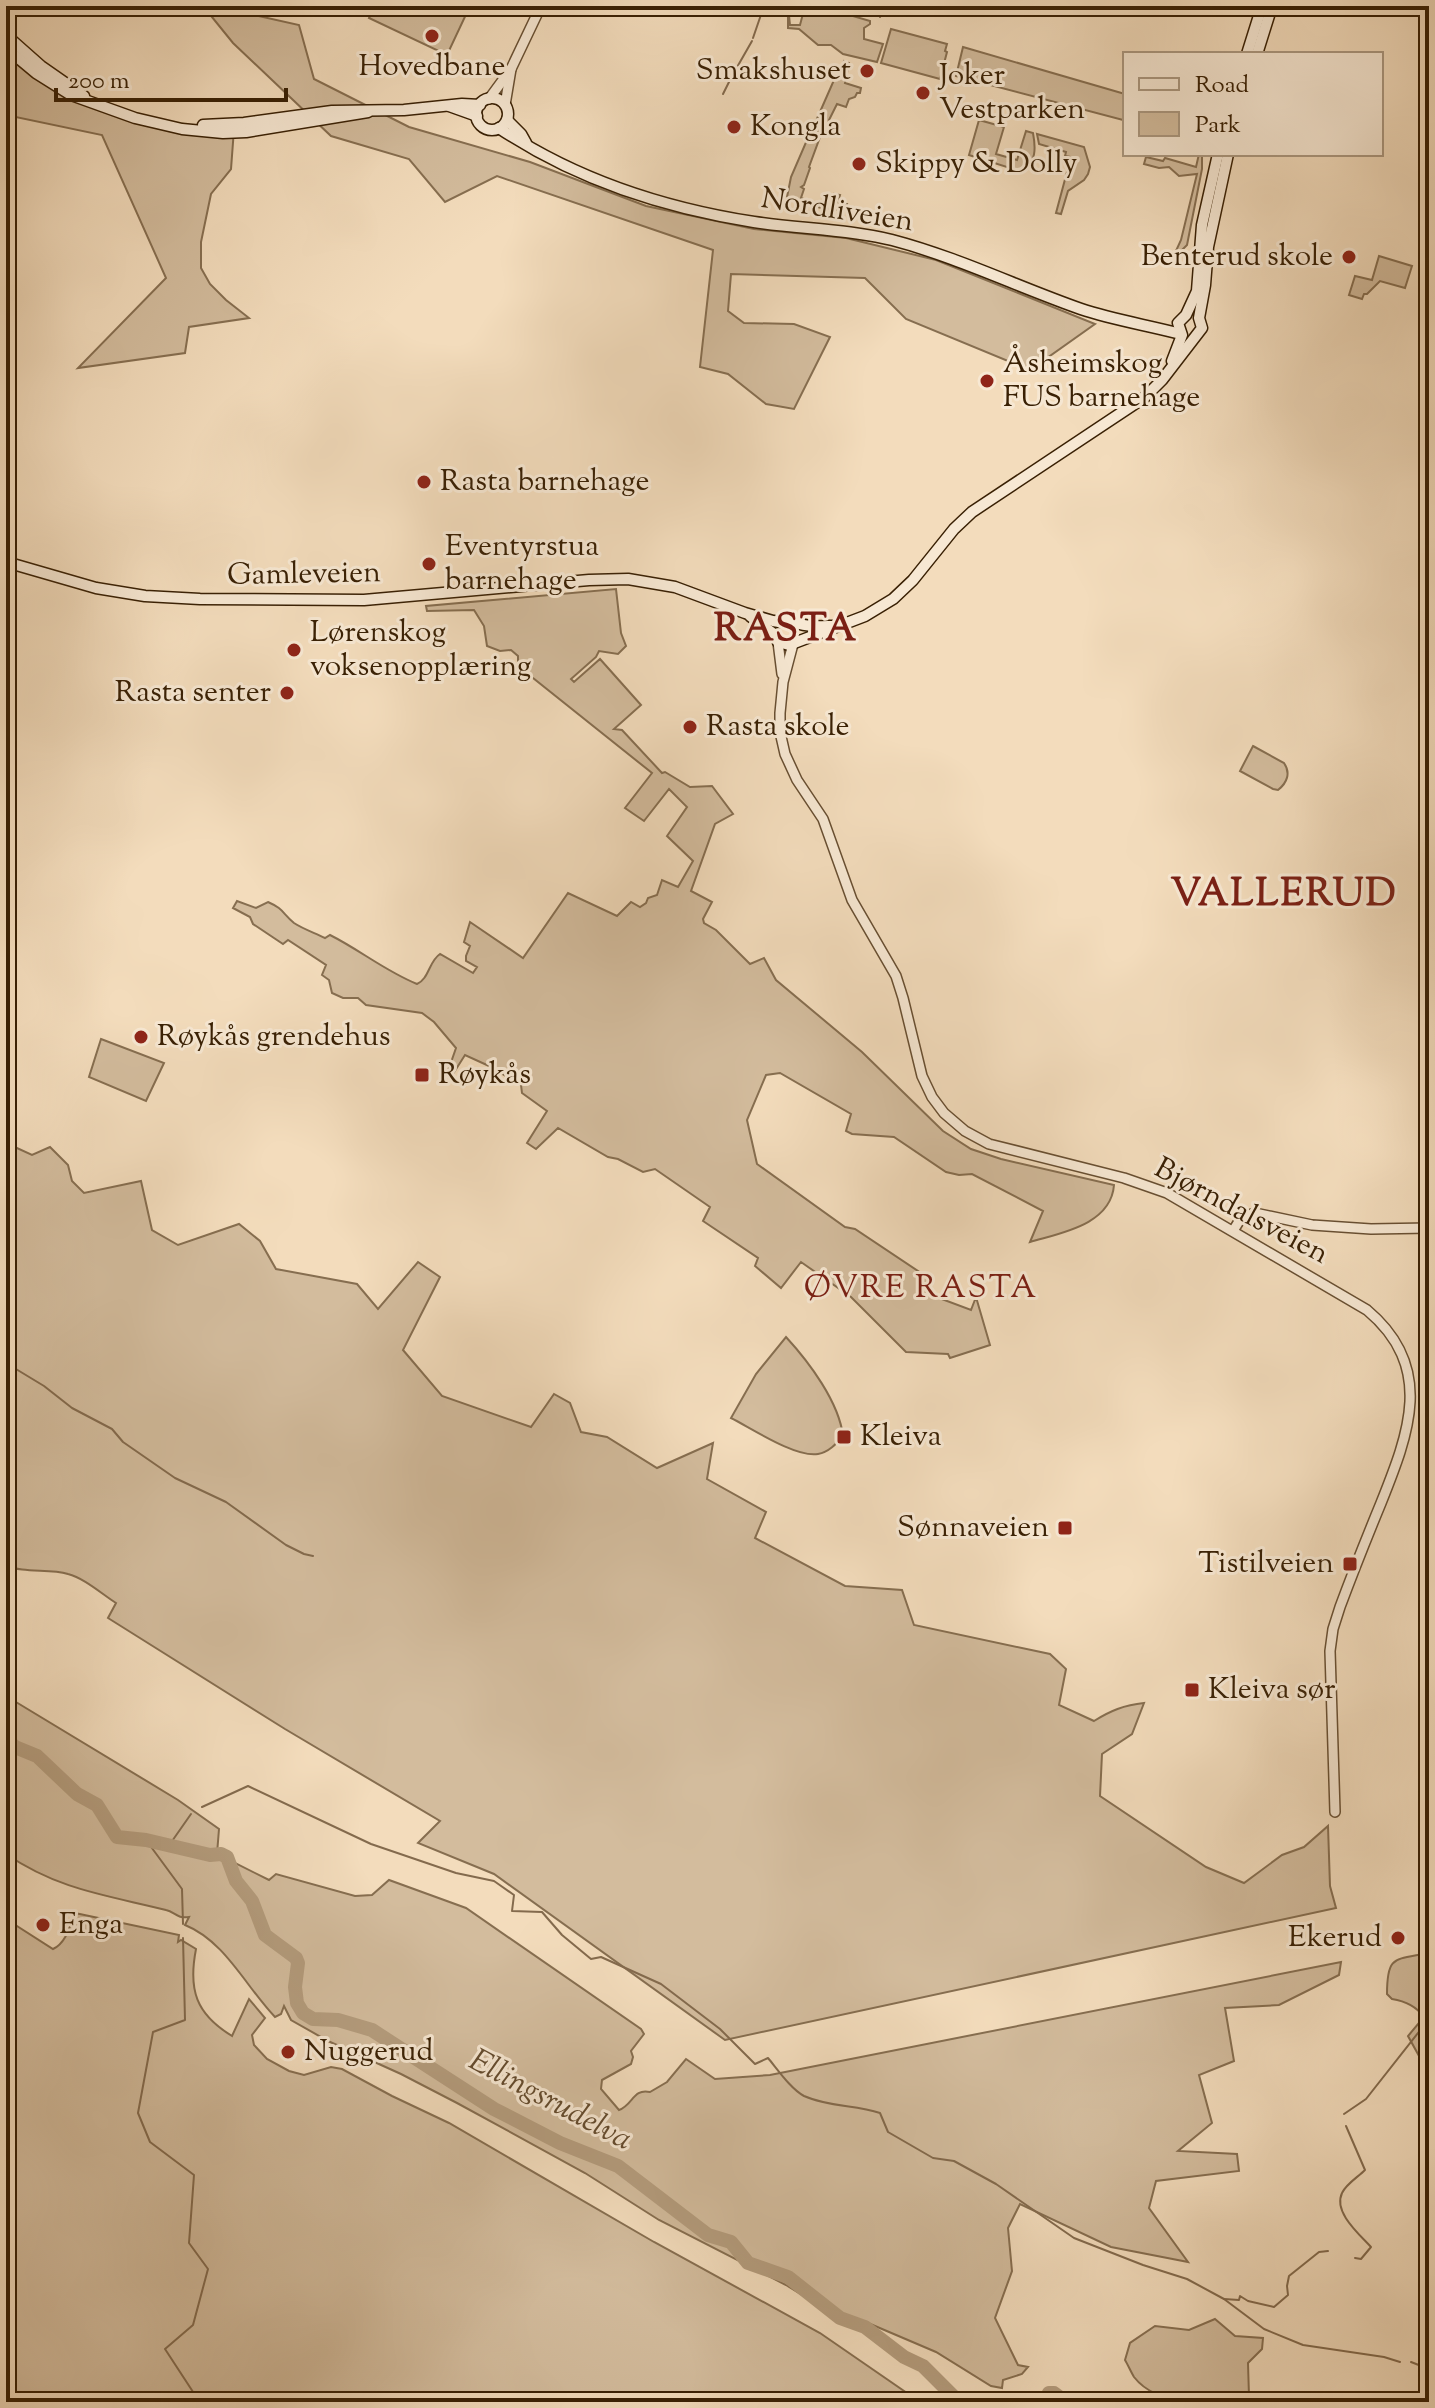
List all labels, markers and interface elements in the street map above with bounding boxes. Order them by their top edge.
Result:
marker: Hovedbane [423,27,441,45]
place label: Hovedbane [359,46,505,89]
place label: Smakshuset [696,50,851,93]
scale bar [56,52,286,102]
legend [1123,52,1383,156]
place label: Joker Vestparken [937,55,1085,132]
marker: Smakshuset [858,62,876,80]
text: 200 m [68,65,130,99]
text: Road [1195,69,1249,103]
marker: Joker Vestparken [914,84,932,102]
place label: Kongla [750,106,841,149]
text: Park [1195,109,1241,143]
marker: Kongla [725,118,743,136]
place label: Skippy & Dolly [875,143,1077,186]
marker: Skippy & Dolly [850,155,868,173]
street label: Nordliveien [758,178,917,244]
place label: Benterud skole [1141,236,1333,279]
marker: Benterud skole [1340,248,1358,266]
place label: Åsheimskog FUS barnehage [1003,343,1200,420]
marker: Åsheimskog FUS barnehage [978,372,996,390]
place label: Rasta barnehage [440,461,649,504]
marker: Rasta barnehage [415,473,433,491]
place label: Eventyrstua barnehage [445,526,599,603]
street label: Gamleveien [227,552,381,598]
marker: Eventyrstua barnehage [420,555,438,573]
district label: RASTA [714,604,858,658]
place label: Lørenskog voksenopplæring [310,612,532,689]
marker: Lørenskog voksenopplæring [285,641,303,659]
place label: Rasta senter [115,672,271,715]
marker: Rasta senter [278,684,296,702]
place label: Rasta skole [706,706,850,749]
marker: Rasta skole [681,718,699,736]
district label: VALLERUD [1170,869,1398,923]
place label: Røykås grendehus [157,1016,391,1059]
marker: Røykås grendehus [132,1028,150,1046]
place label: Røykås [438,1054,531,1097]
marker: Røykås [413,1066,431,1084]
street label: Bjørndalsveien [1146,1148,1336,1276]
district label: ØVRE RASTA [804,1266,1038,1312]
place label: Kleiva [860,1416,942,1459]
marker: Kleiva [835,1428,853,1446]
place label: Sønnaveien [897,1507,1049,1550]
marker: Sønnaveien [1056,1519,1074,1537]
place label: Tistilveien [1198,1543,1334,1586]
marker: Tistilveien [1341,1555,1359,1573]
place label: Kleiva sør [1208,1669,1336,1712]
marker: Kleiva sør [1183,1681,1201,1699]
place label: Enga [59,1904,123,1947]
marker: Enga [34,1916,52,1934]
place label: Ekerud [1288,1917,1382,1960]
marker: Ekerud [1389,1929,1407,1947]
place label: Nuggerud [304,2031,434,2074]
water label: Ellingsrudelva [460,2039,640,2163]
marker: Nuggerud [279,2043,297,2061]

